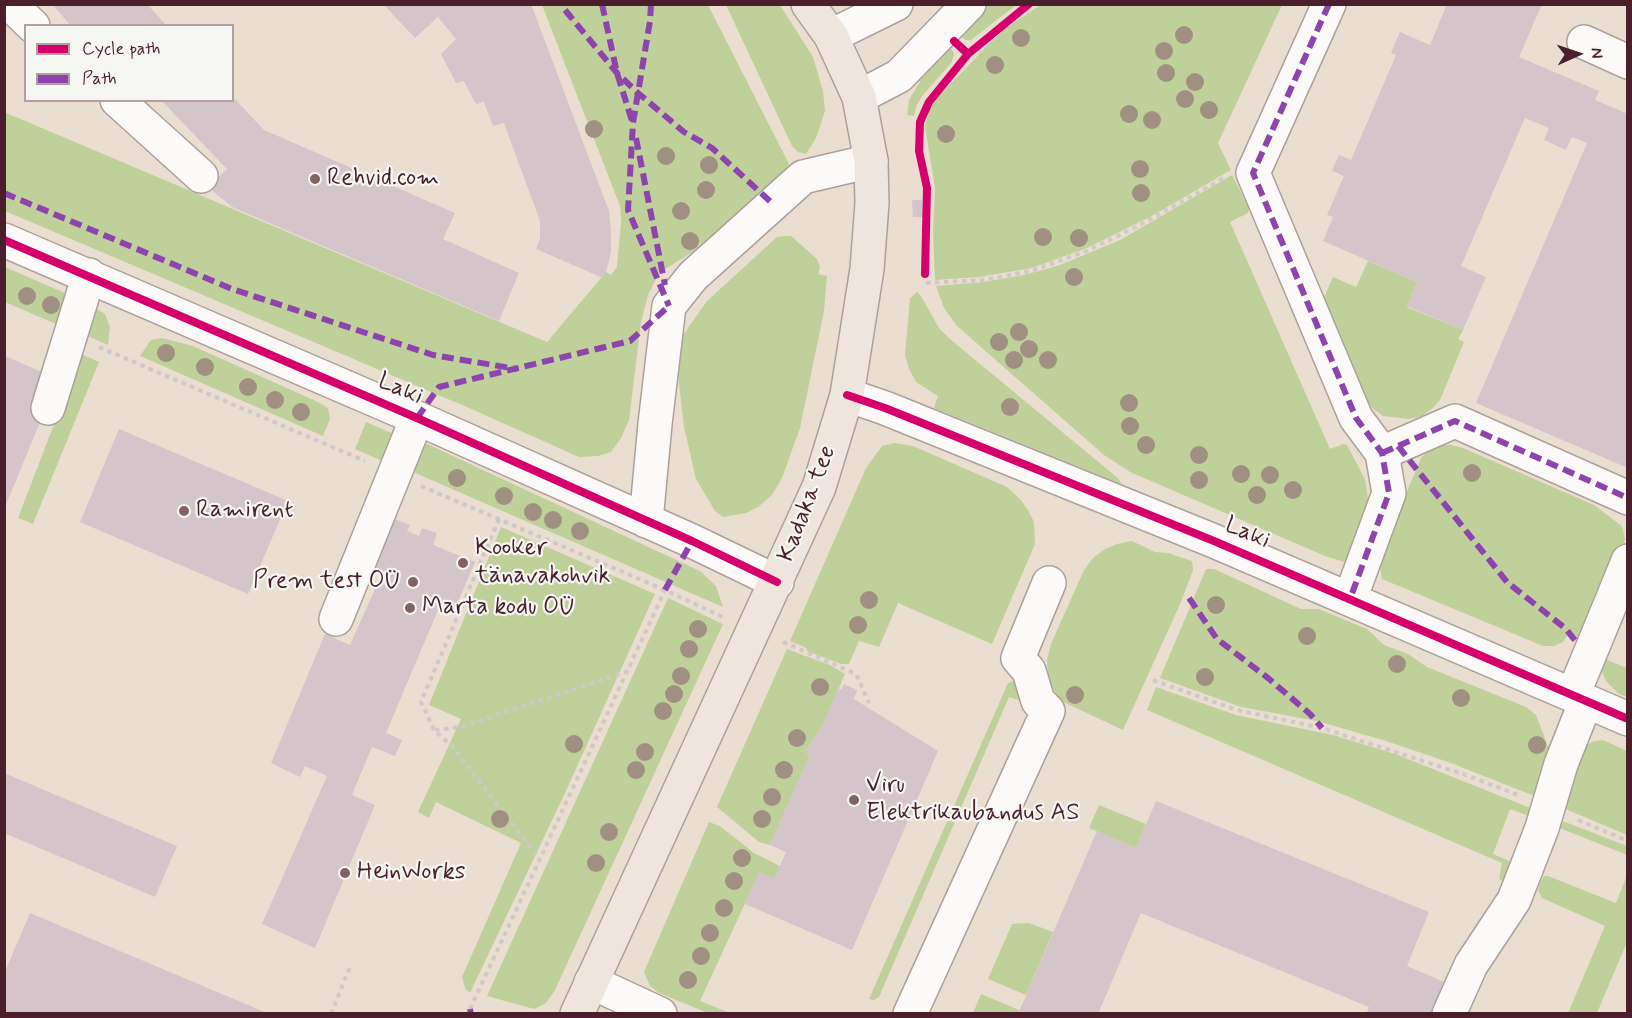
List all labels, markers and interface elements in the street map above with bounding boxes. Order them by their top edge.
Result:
legend [24,24,234,102]
north arrow [1548,24,1608,84]
text: Cycle path [82,37,160,61]
text: N [1586,47,1607,59]
text: Path [82,67,117,91]
place label: Rehvid.com [327,165,439,193]
marker: Rehvid.com [308,172,322,186]
street label: Laki [373,368,427,412]
street label: Kadaka tee [773,442,843,566]
place label: Ramirent [196,497,293,525]
marker: Ramirent [177,504,191,518]
street label: Laki [1220,512,1274,556]
place label: Kooker tänavakohvik [475,535,610,591]
marker: Kooker tänavakohvik [456,556,470,570]
place label: Prem test OÜ [253,568,401,596]
marker: Prem test OÜ [406,575,420,589]
place label: Marta kodu OÜ [422,594,576,622]
marker: Marta kodu OÜ [403,601,417,615]
place label: Viru Elektrikaubandus AS [866,772,1080,828]
marker: Viru Elektrikaubandus AS [847,793,861,807]
place label: HeinWorks [357,859,466,887]
marker: HeinWorks [338,866,352,880]

